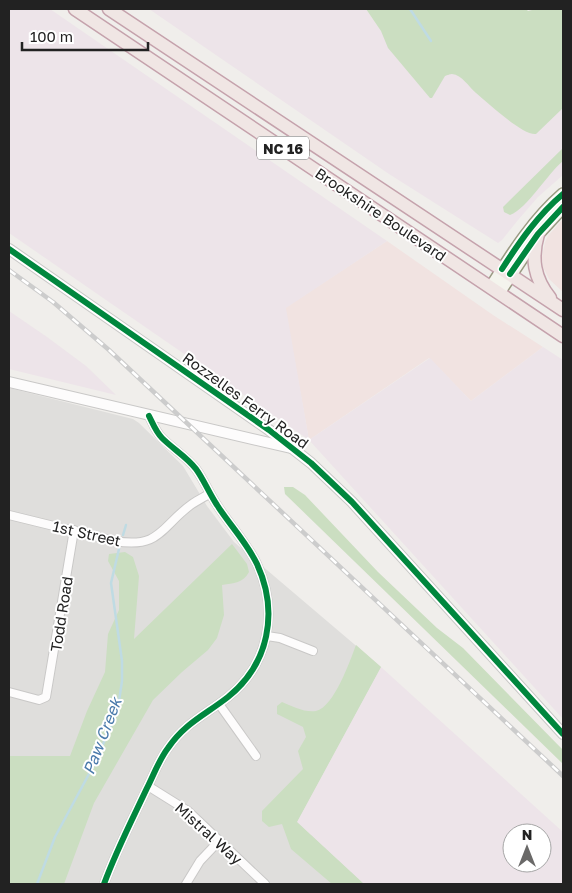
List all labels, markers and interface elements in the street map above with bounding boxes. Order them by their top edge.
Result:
scale bar [22,20,149,52]
text: 100 m [30,27,73,45]
road number: NC 16 [257,136,309,160]
street label: Brookshire Boulevard [312,163,450,265]
street label: Rozzelles Ferry Road [179,348,313,452]
street label: 1st Street [51,516,123,550]
street label: Todd Road [46,575,76,653]
water label: Paw Creek [78,693,126,777]
street label: Mistral Way [172,798,247,868]
north arrow [502,823,552,873]
text: N [522,826,532,843]

